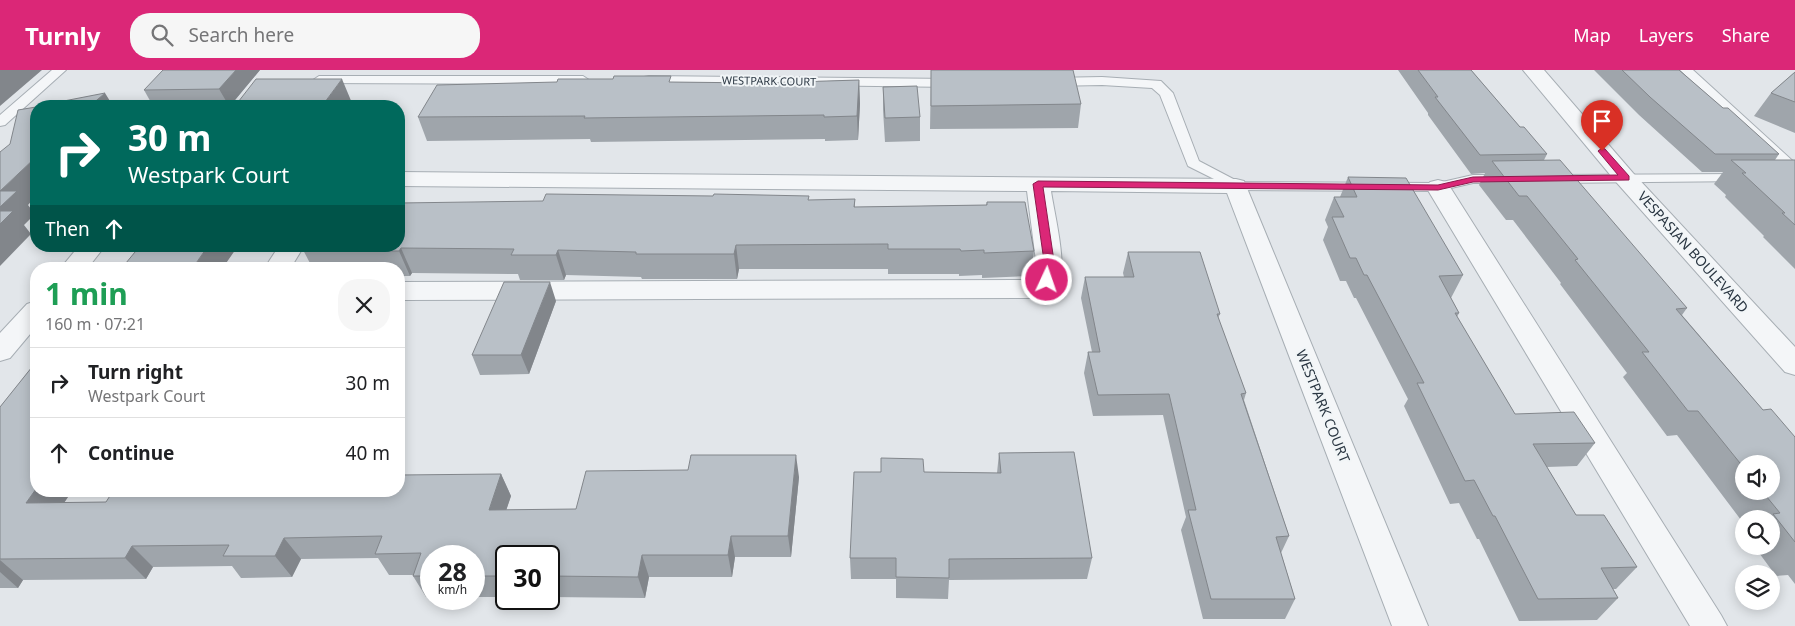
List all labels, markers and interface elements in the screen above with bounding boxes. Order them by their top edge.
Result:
search box [130,13,480,58]
text: Turnly [25,19,100,52]
icon: search [148,21,176,49]
text: Search here [188,22,294,48]
text: Map [1573,23,1611,47]
text: Layers [1639,23,1694,47]
text: Share [1722,23,1770,47]
street label: WESTPARK COURT [722,72,816,89]
pin [1581,100,1623,151]
icon: arrive [1588,107,1616,135]
text: 30 m [128,114,211,161]
icon: right [45,120,110,185]
text: Westpark Court [128,159,289,189]
street label: VESPASIAN BOULEVARD [1634,187,1753,316]
icon: ahead [100,215,128,243]
text: Then [45,216,90,242]
position arrow [1020,253,1072,305]
text: 1 min [45,273,128,314]
button: close [338,279,390,331]
text: 160 m · 07:21 [45,313,145,335]
street label: WESTPARK COURT [1292,347,1355,465]
text: Turn right [88,359,183,385]
icon: right [45,369,73,397]
text: 30 m [346,370,390,396]
text: Westpark Court [88,385,205,407]
icon: ahead [45,439,73,467]
text: Continue [88,440,174,466]
text: 40 m [346,440,390,466]
map controls [1735,455,1780,610]
button: sound [1735,455,1780,500]
button: search [1735,510,1780,555]
speed limit sign: 30 [495,545,560,610]
text: 28 [438,554,467,588]
button: layers [1735,565,1780,610]
text: km/h [438,581,467,598]

